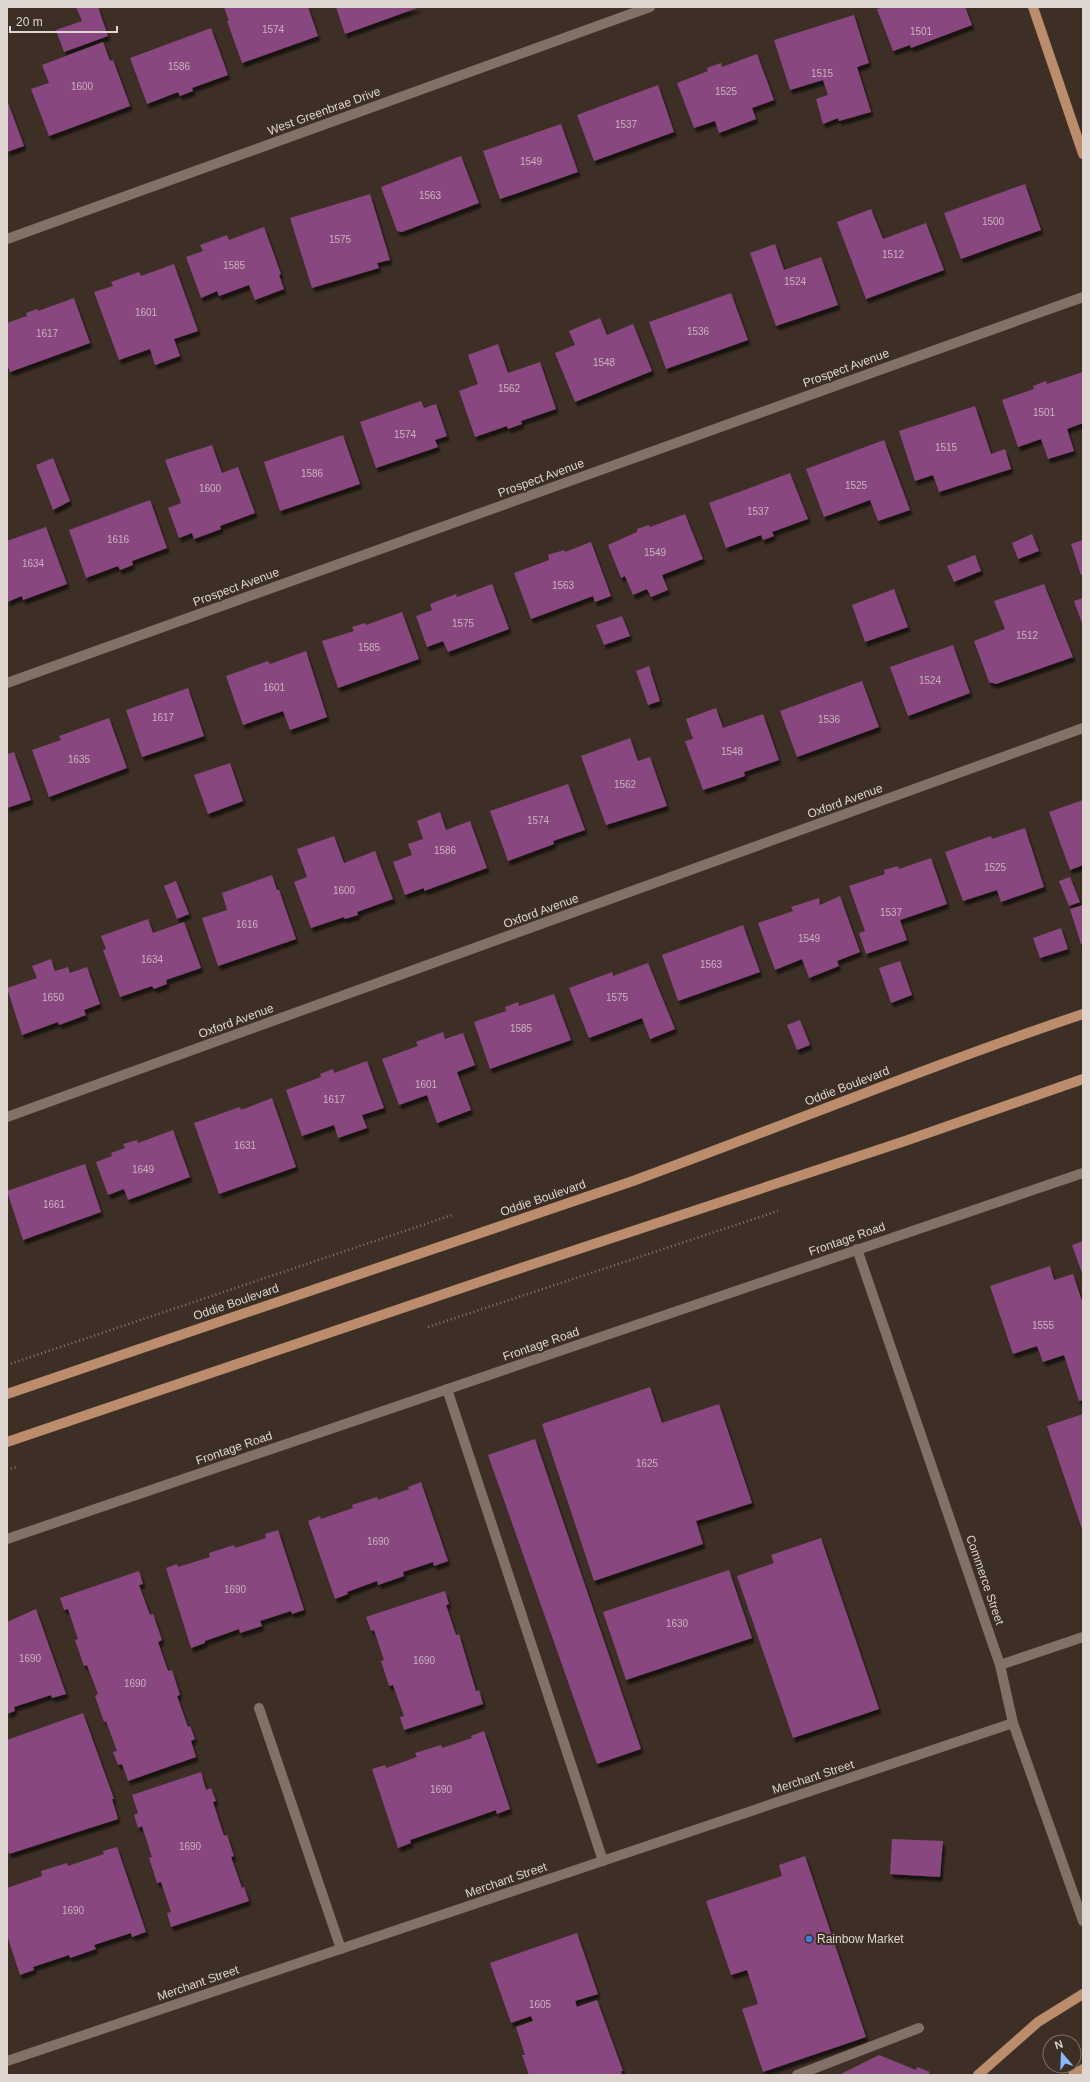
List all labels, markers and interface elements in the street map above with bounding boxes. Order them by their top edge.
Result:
scale bar [10,8,117,34]
text: 20 m [16,15,43,29]
house number: 1574 [262,24,285,35]
house number: 1501 [910,26,933,37]
house number: 1586 [168,61,191,72]
house number: 1515 [811,68,834,79]
house number: 1600 [71,81,94,92]
street label: West Greenbrae Drive [266,84,383,138]
house number: 1525 [715,86,738,97]
house number: 1537 [615,119,638,130]
house number: 1549 [520,156,543,167]
house number: 1563 [419,190,442,201]
house number: 1500 [982,216,1005,227]
house number: 1575 [329,234,352,245]
house number: 1512 [882,249,905,260]
house number: 1585 [223,260,246,271]
house number: 1524 [784,276,807,287]
house number: 1601 [135,307,158,318]
house number: 1536 [687,326,710,337]
house number: 1617 [36,328,59,339]
street label: Prospect Avenue [801,346,891,390]
house number: 1548 [593,357,616,368]
house number: 1562 [498,383,521,394]
house number: 1501 [1033,407,1056,418]
house number: 1574 [394,429,417,440]
house number: 1515 [935,442,958,453]
street label: Prospect Avenue [496,456,586,500]
house number: 1586 [301,468,324,479]
house number: 1525 [845,480,868,491]
house number: 1600 [199,483,222,494]
house number: 1537 [747,506,770,517]
house number: 1616 [107,534,130,545]
house number: 1549 [644,547,667,558]
house number: 1634 [22,558,45,569]
street label: Prospect Avenue [191,565,281,609]
house number: 1563 [552,580,575,591]
house number: 1575 [452,618,475,629]
house number: 1512 [1016,630,1039,641]
house number: 1585 [358,642,381,653]
house number: 1524 [919,675,942,686]
house number: 1601 [263,682,286,693]
house number: 1617 [152,712,175,723]
house number: 1536 [818,714,841,725]
house number: 1548 [721,746,744,757]
house number: 1635 [68,754,91,765]
house number: 1562 [614,779,637,790]
street label: Oxford Avenue [805,781,885,821]
house number: 1574 [527,815,550,826]
house number: 1586 [434,845,457,856]
house number: 1525 [984,862,1007,873]
house number: 1600 [333,885,356,896]
street label: Oxford Avenue [501,891,581,931]
house number: 1537 [880,907,903,918]
house number: 1616 [236,919,259,930]
house number: 1549 [798,933,821,944]
house number: 1634 [141,954,164,965]
house number: 1563 [700,959,723,970]
house number: 1650 [42,992,65,1003]
house number: 1575 [606,992,629,1003]
street label: Oxford Avenue [196,1001,276,1041]
house number: 1585 [510,1023,533,1034]
street label: Oddie Boulevard [803,1063,891,1109]
house number: 1601 [415,1079,438,1090]
house number: 1617 [323,1094,346,1105]
house number: 1631 [234,1140,257,1151]
house number: 1649 [132,1164,155,1175]
street label: Oddie Boulevard [498,1177,588,1219]
house number: 1661 [43,1199,66,1210]
street label: Frontage Road [807,1219,887,1259]
street label: Oddie Boulevard [191,1281,281,1323]
house number: 1555 [1032,1320,1055,1331]
street label: Frontage Road [501,1324,581,1364]
street label: Frontage Road [194,1428,274,1468]
house number: 1625 [636,1458,659,1469]
street label: Commerce Street [963,1533,1007,1627]
house number: 1690 [367,1536,390,1547]
house number: 1690 [224,1584,247,1595]
house number: 1630 [666,1618,689,1629]
house number: 1690 [19,1653,42,1664]
house number: 1690 [413,1655,436,1666]
house number: 1690 [124,1678,147,1689]
street label: Merchant Street [770,1757,856,1797]
house number: 1690 [430,1784,453,1795]
house number: 1690 [179,1841,202,1852]
street label: Merchant Street [463,1859,549,1901]
house number: 1690 [62,1905,85,1916]
place label: Rainbow Market [817,1932,904,1946]
marker: Rainbow Market [804,1934,814,1944]
street label: Merchant Street [155,1962,241,2004]
house number: 1605 [529,1999,552,2010]
north arrow [1042,2034,1082,2074]
text: N [1053,2038,1065,2052]

